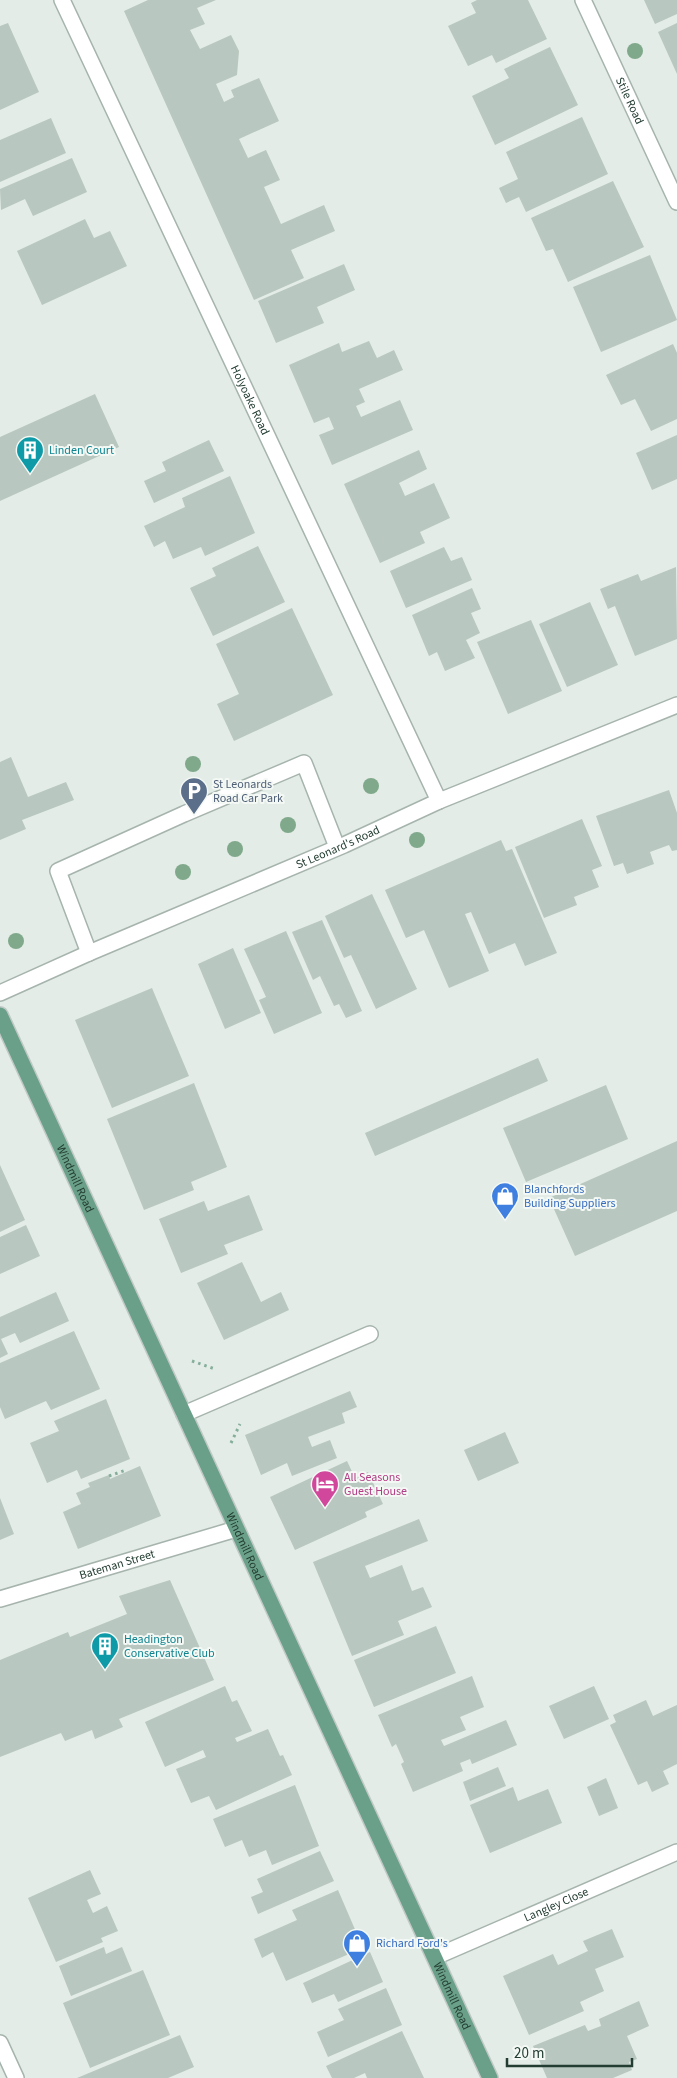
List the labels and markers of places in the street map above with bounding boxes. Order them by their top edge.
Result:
building icon: Linden Court [15,435,45,474]
place label: Linden Court [49,442,114,459]
parking icon: St Leonards Road Car Park [179,776,209,815]
place label: St Leonards Road Car Park [213,776,283,807]
shop icon: Blanchfords Building Suppliers [490,1181,520,1220]
place label: Blanchfords Building Suppliers [524,1181,616,1212]
hotel icon: All Seasons Guest House [310,1469,340,1508]
place label: All Seasons Guest House [344,1469,407,1500]
building icon: Headington Conservative Club [90,1631,120,1670]
place label: Headington Conservative Club [124,1631,215,1662]
shop icon: Richard Ford's [342,1928,372,1967]
place label: Richard Ford's [376,1935,448,1952]

